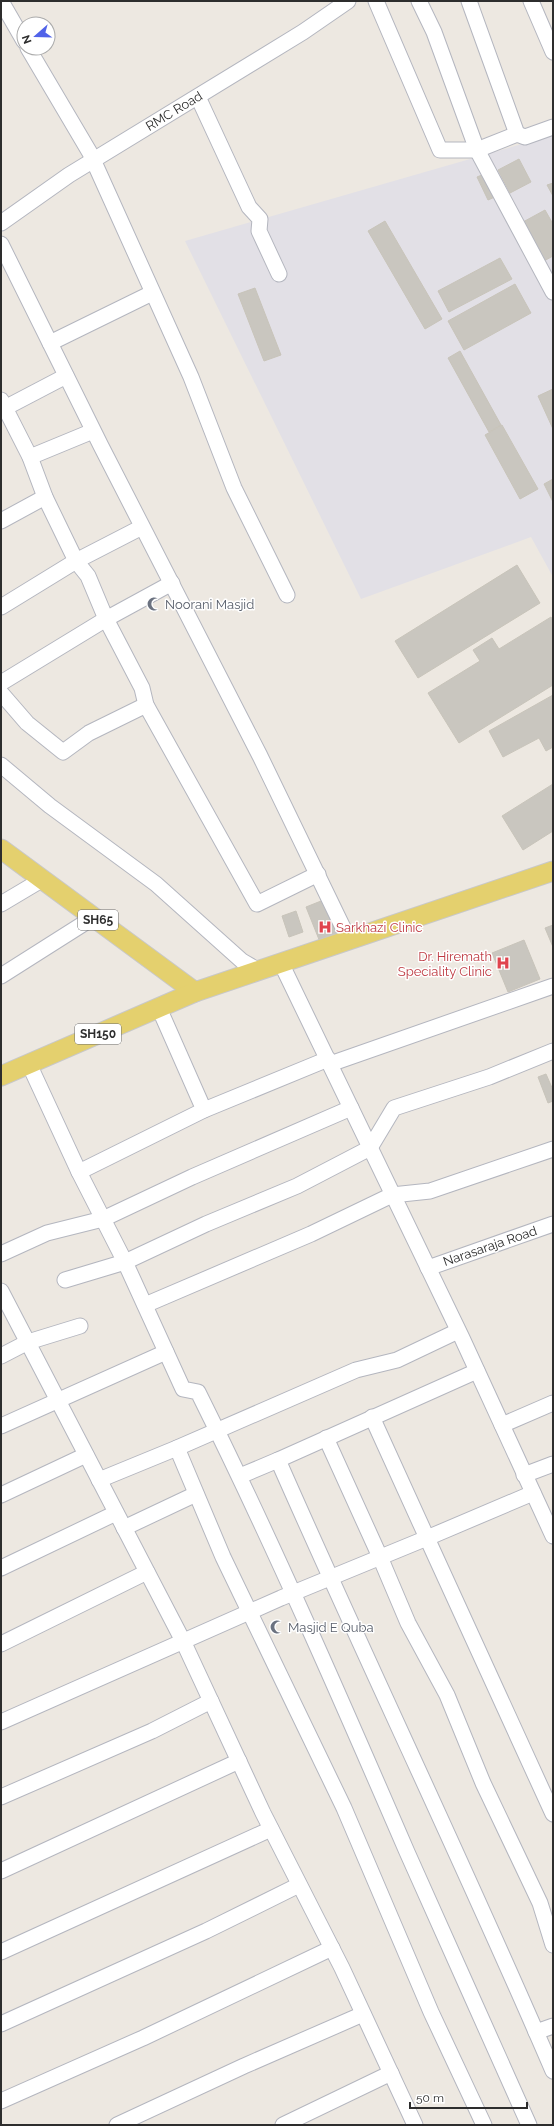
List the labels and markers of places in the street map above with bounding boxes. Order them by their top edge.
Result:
mosque icon: Noorani Masjid [146,596,162,612]
place label: Noorani Masjid [165,597,254,612]
hospital icon: Sarkhazi Clinic [317,919,333,935]
place label: Sarkhazi Clinic [336,920,422,935]
place label: Dr. Hiremath Speciality Clinic [398,949,492,979]
hospital icon: Dr. Hiremath Speciality Clinic [495,955,511,971]
mosque icon: Masjid E Quba [269,1619,285,1635]
place label: Masjid E Quba [288,1620,374,1635]

